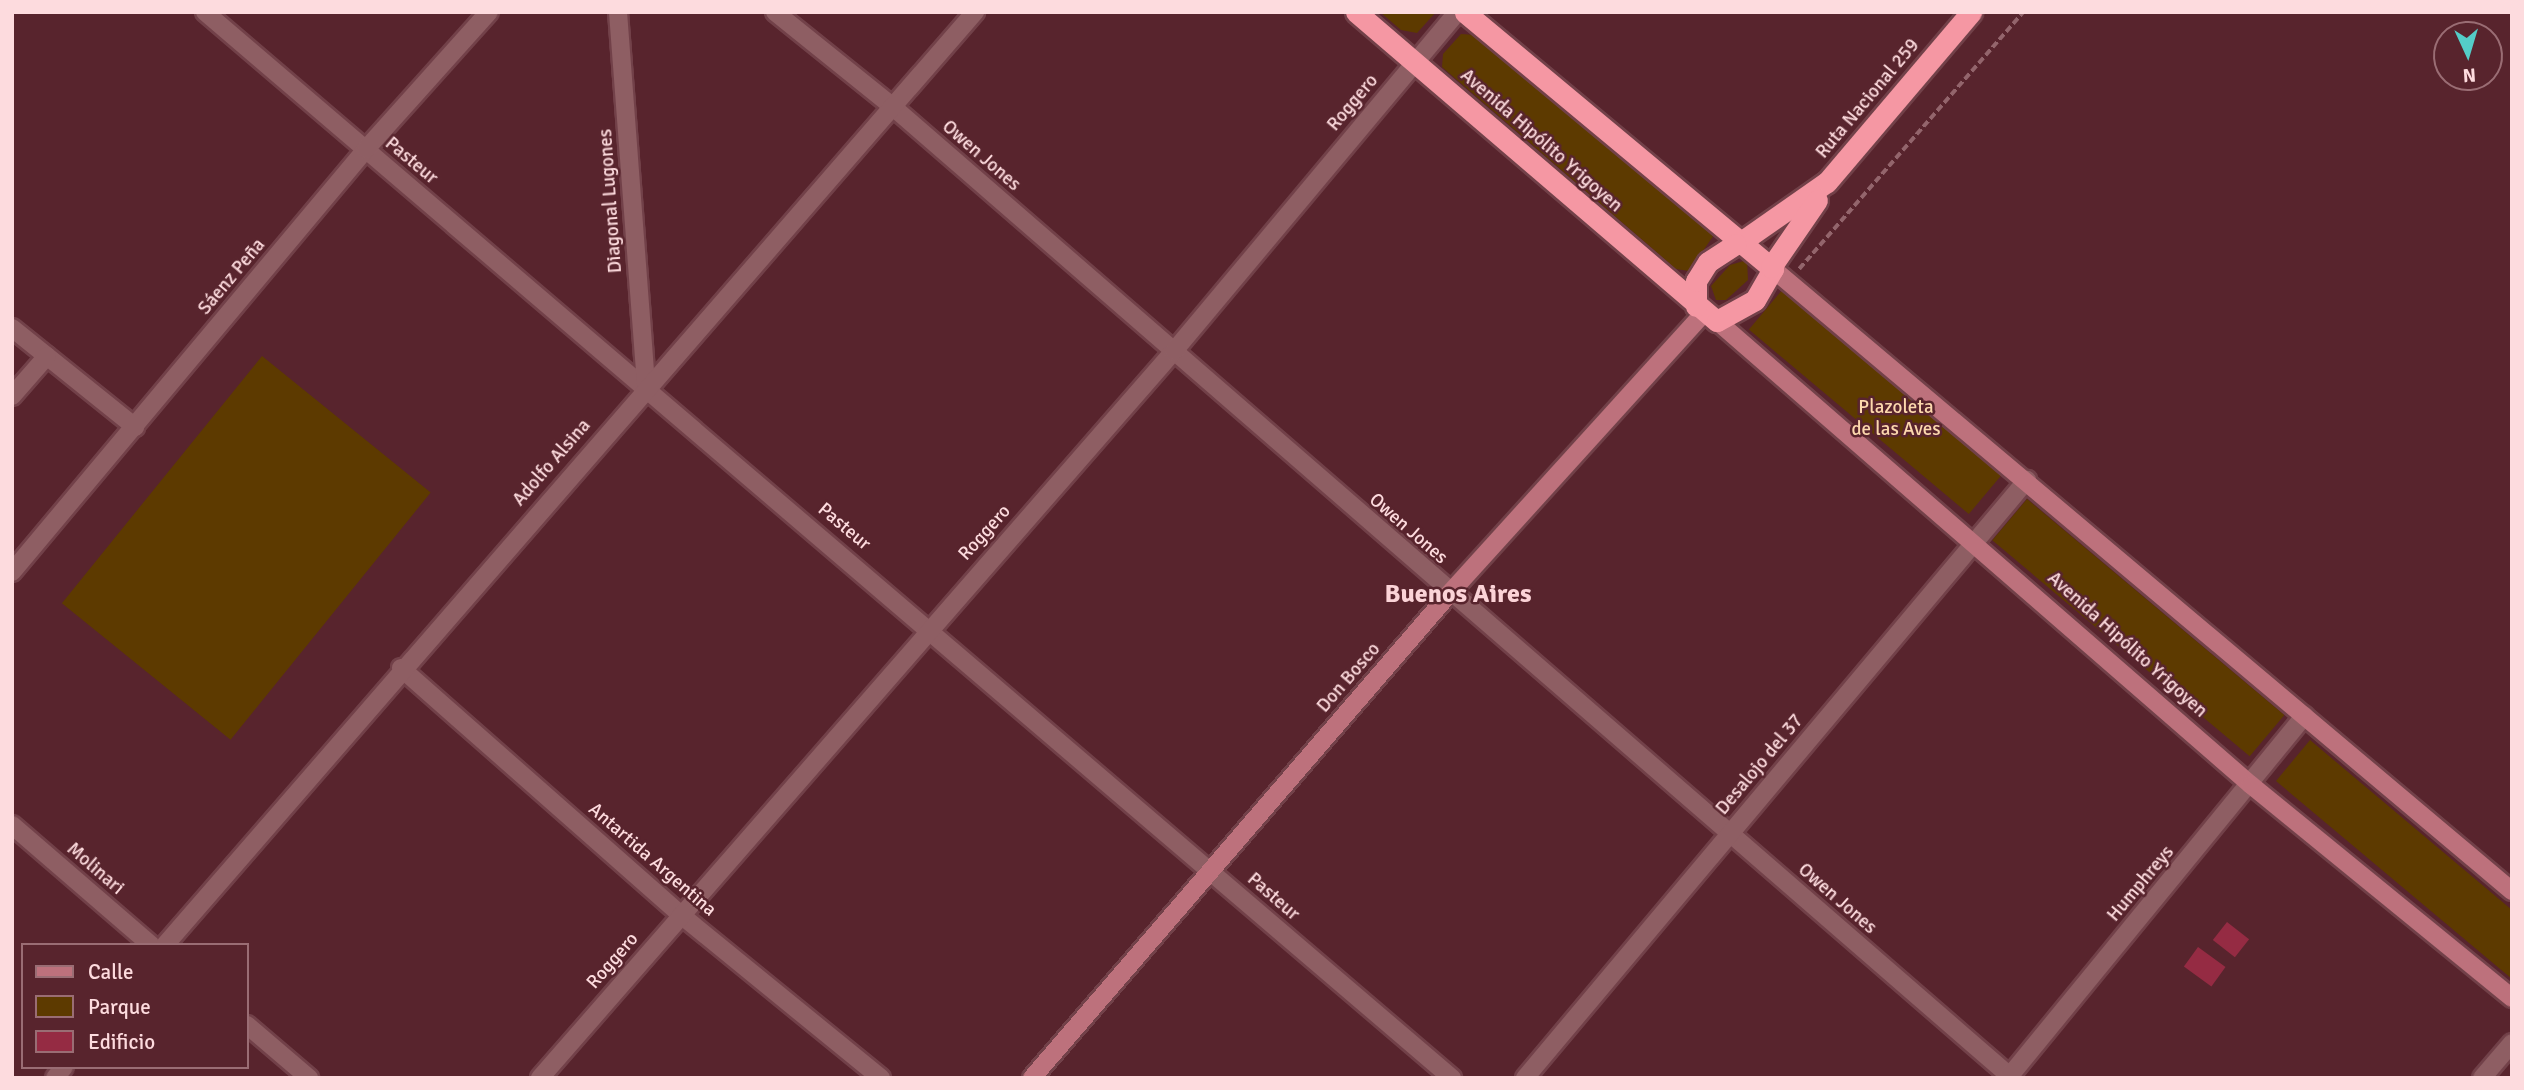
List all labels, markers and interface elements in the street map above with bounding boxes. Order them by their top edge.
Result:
north arrow [2433,21,2503,91]
street label: Ruta Nacional 259 [1811,35,1925,163]
text: N [2462,63,2477,87]
street label: Avenida Hipólito Yrigoyen [1455,64,1627,218]
street label: Roggero [1323,70,1383,136]
street label: Owen Jones [937,116,1025,196]
street label: Diagonal Lugones [595,128,627,274]
street label: Pasteur [380,132,442,190]
street label: Sáenz Peña [194,234,270,320]
park label: Plazoleta de las Aves [1851,397,1941,441]
street label: Adolfo Alsina [508,415,596,511]
street label: Owen Jones [1364,489,1452,569]
street label: Pasteur [813,498,875,556]
street label: Roggero [954,500,1016,566]
street label: Avenida Hipólito Yrigoyen [2042,567,2212,723]
district label: Buenos Aires [1385,579,1531,611]
street label: Don Bosco [1312,638,1386,718]
street label: Desalojo del 37 [1711,710,1809,820]
street label: Antartida Argentina [583,798,721,922]
street label: Molinari [62,838,128,900]
street label: Humphreys [2103,841,2179,927]
street label: Owen Jones [1793,859,1881,939]
street label: Pasteur [1242,868,1304,926]
street label: Roggero [582,928,644,994]
legend [21,943,248,1069]
text: Calle [88,959,134,985]
text: Parque [88,994,151,1020]
text: Edificio [88,1029,155,1055]

